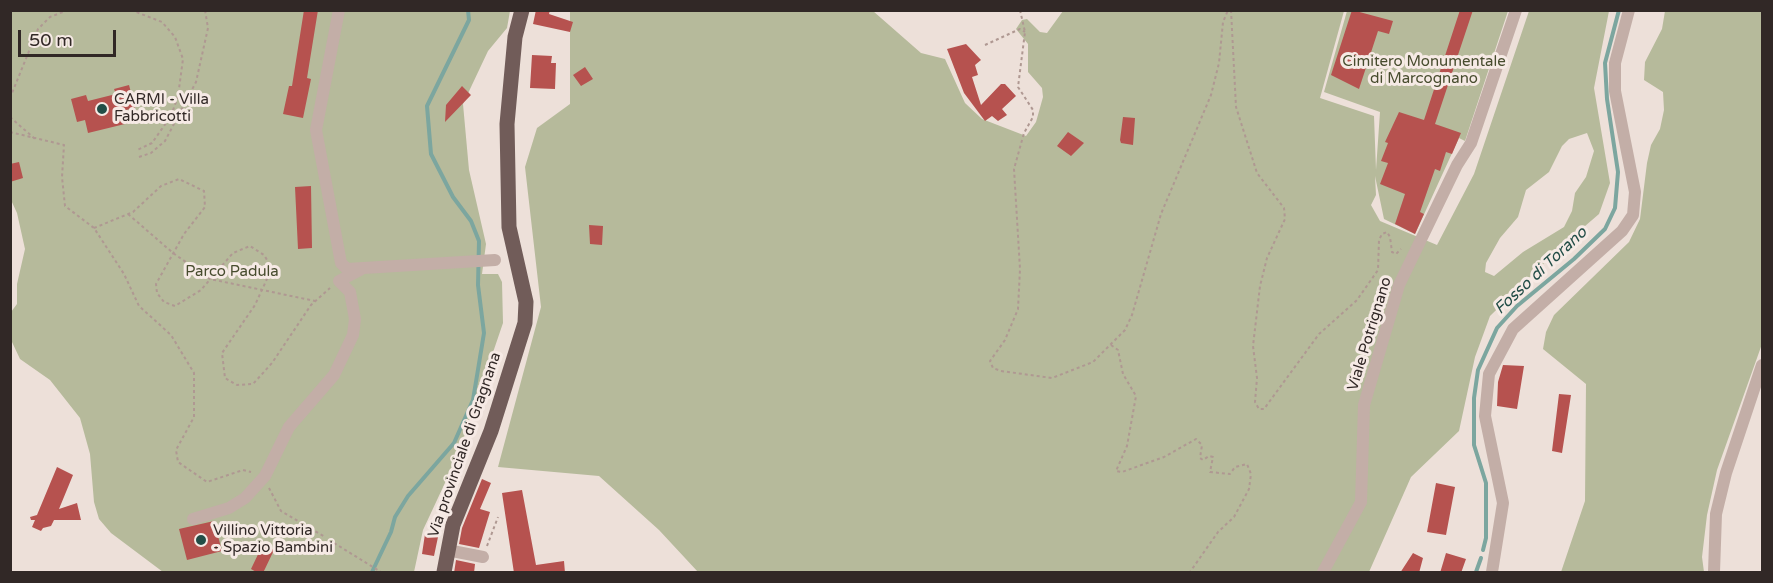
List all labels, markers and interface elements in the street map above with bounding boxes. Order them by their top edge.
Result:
scale bar [21,18,118,56]
text: 50 m [29,29,73,51]
park label: Cimitero Monumentale di Marcognano [1342,53,1506,88]
place label: CARMI - Villa Fabbricotti [114,91,209,126]
marker: CARMI - Villa Fabbricotti [95,102,109,116]
water label: Fosso di Torano [1491,223,1591,319]
park label: Parco Padula [185,263,279,281]
street label: Viale Potrignano [1344,275,1396,393]
street label: Via provinciale di Gragnana [425,350,505,540]
place label: Villino Vittoria - Spazio Bambini [213,522,333,557]
marker: Villino Vittoria - Spazio Bambini [194,533,208,547]

